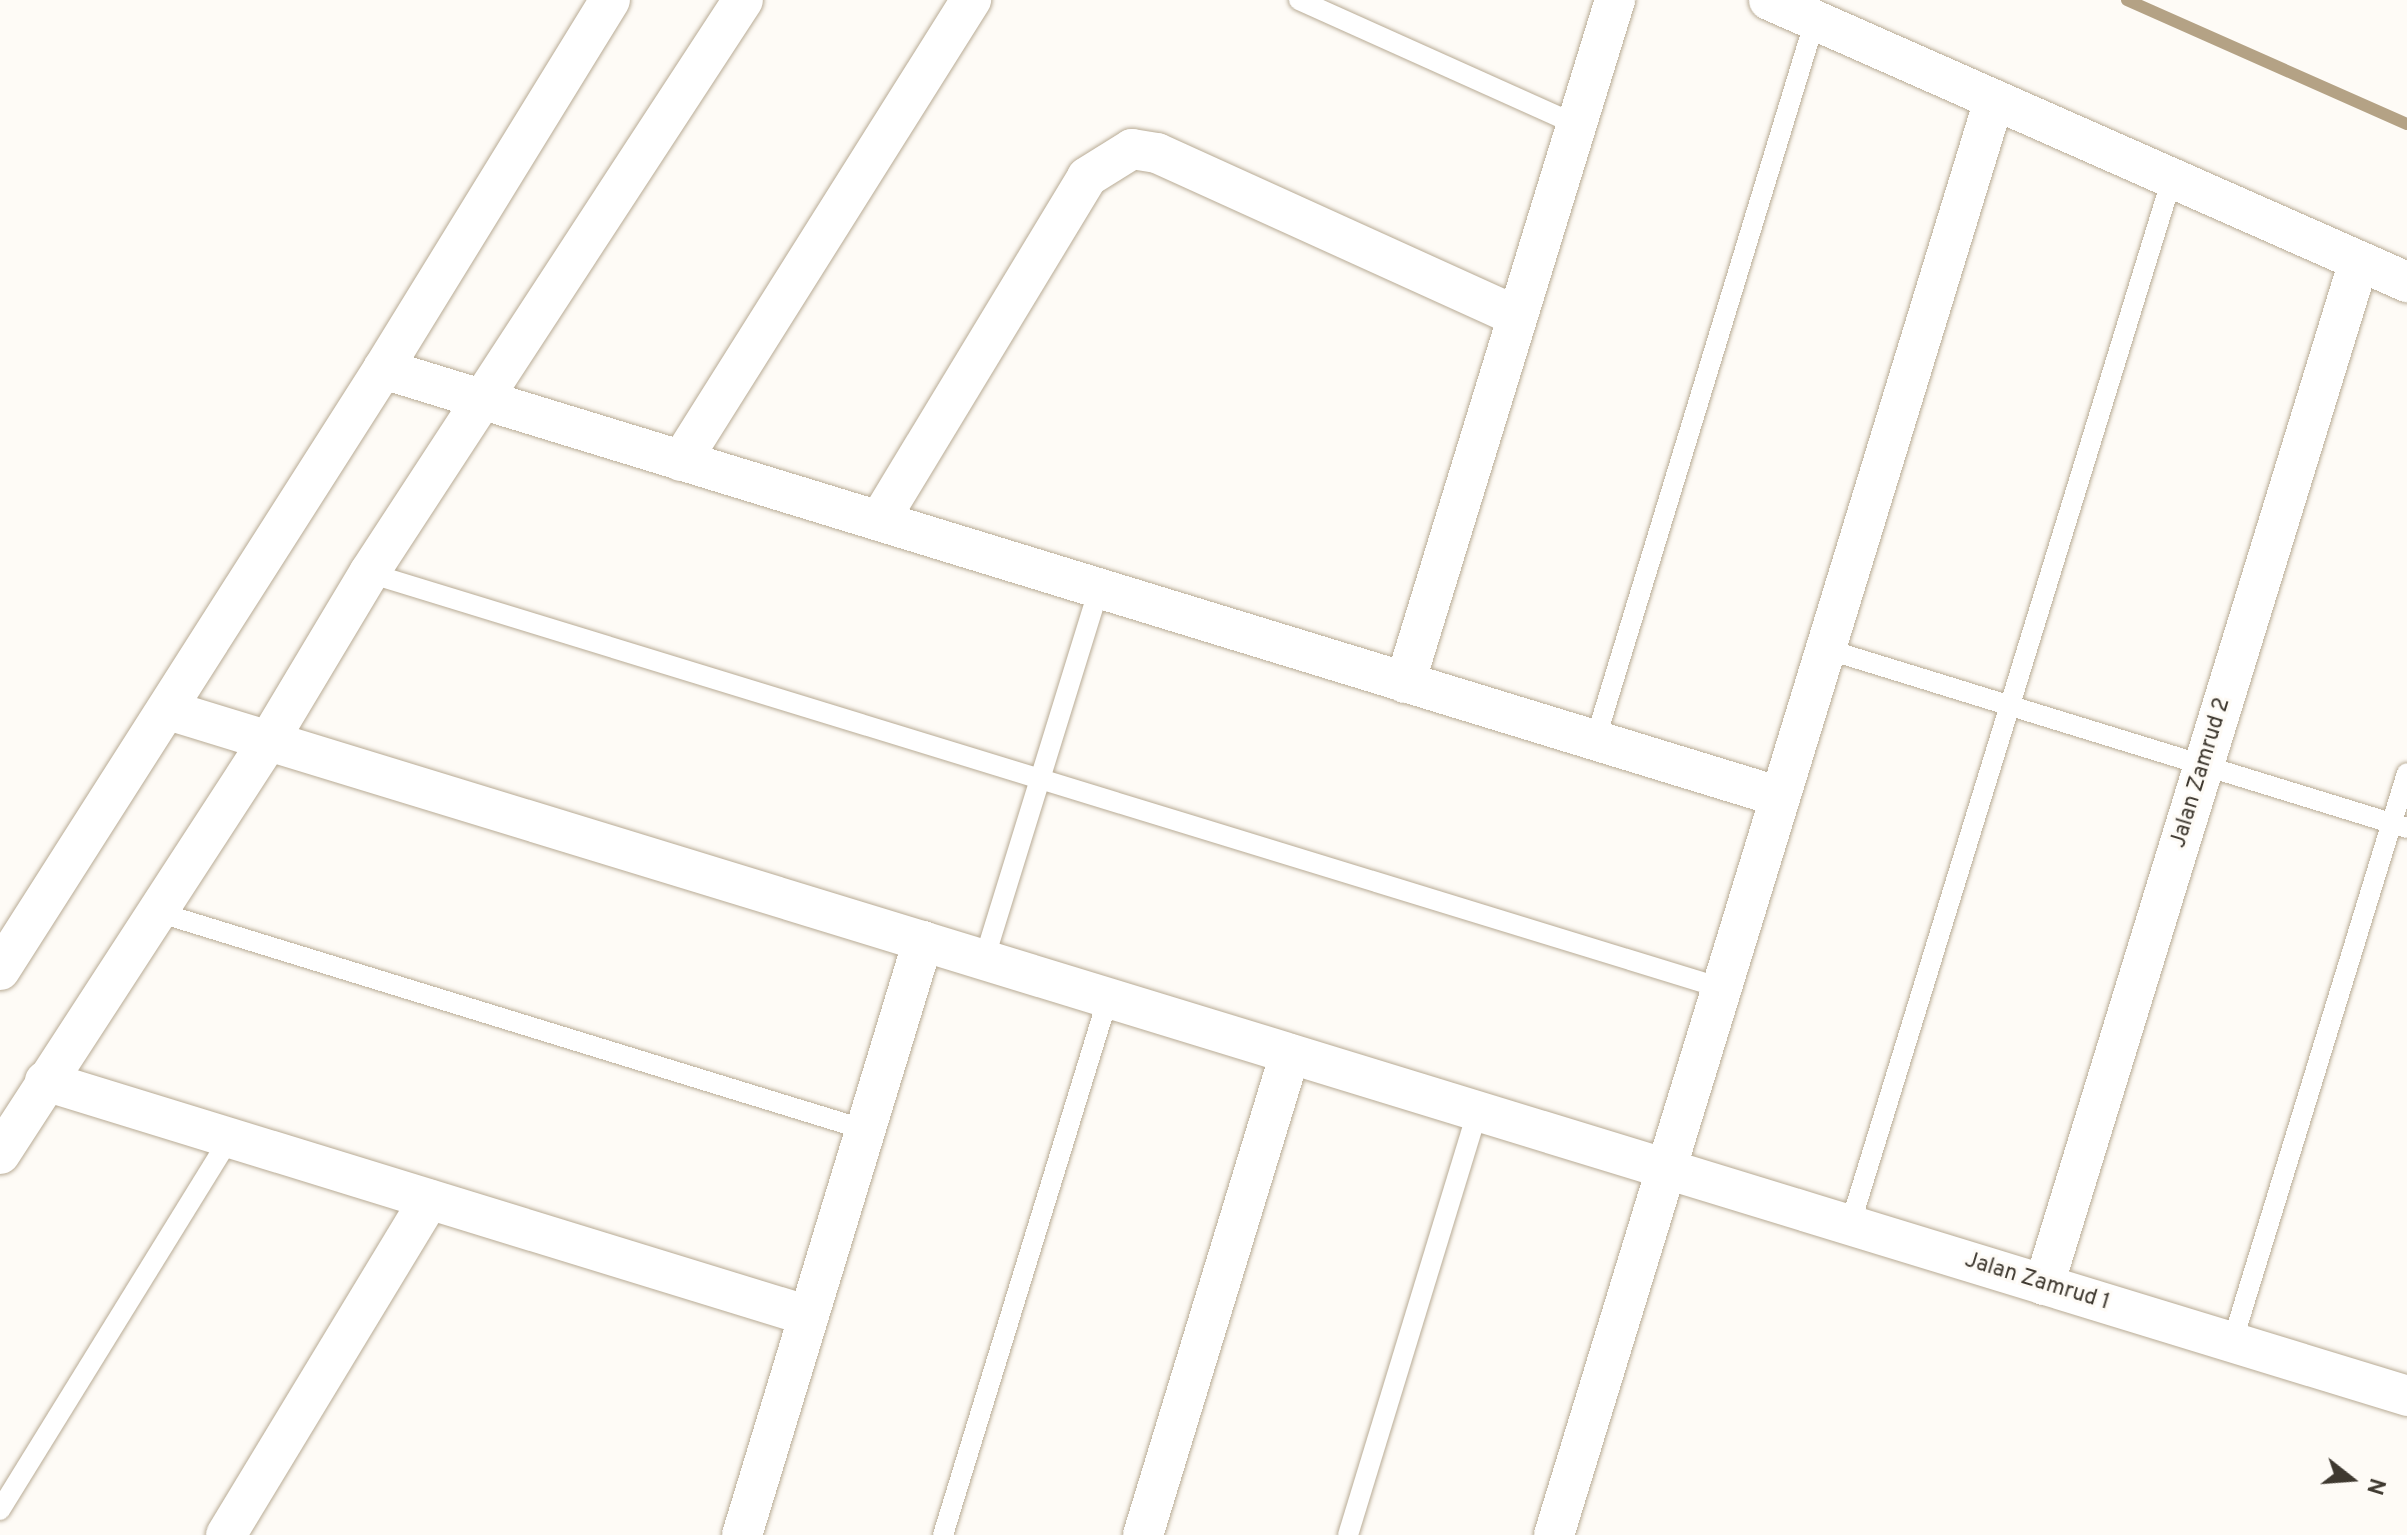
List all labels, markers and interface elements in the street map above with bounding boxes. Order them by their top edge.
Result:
street label: Jalan Zamrud 2 [2166,695,2236,851]
street label: Jalan Zamrud 1 [1961,1247,2113,1317]
north arrow [2311,1439,2391,1519]
text: N [2359,1475,2390,1498]

